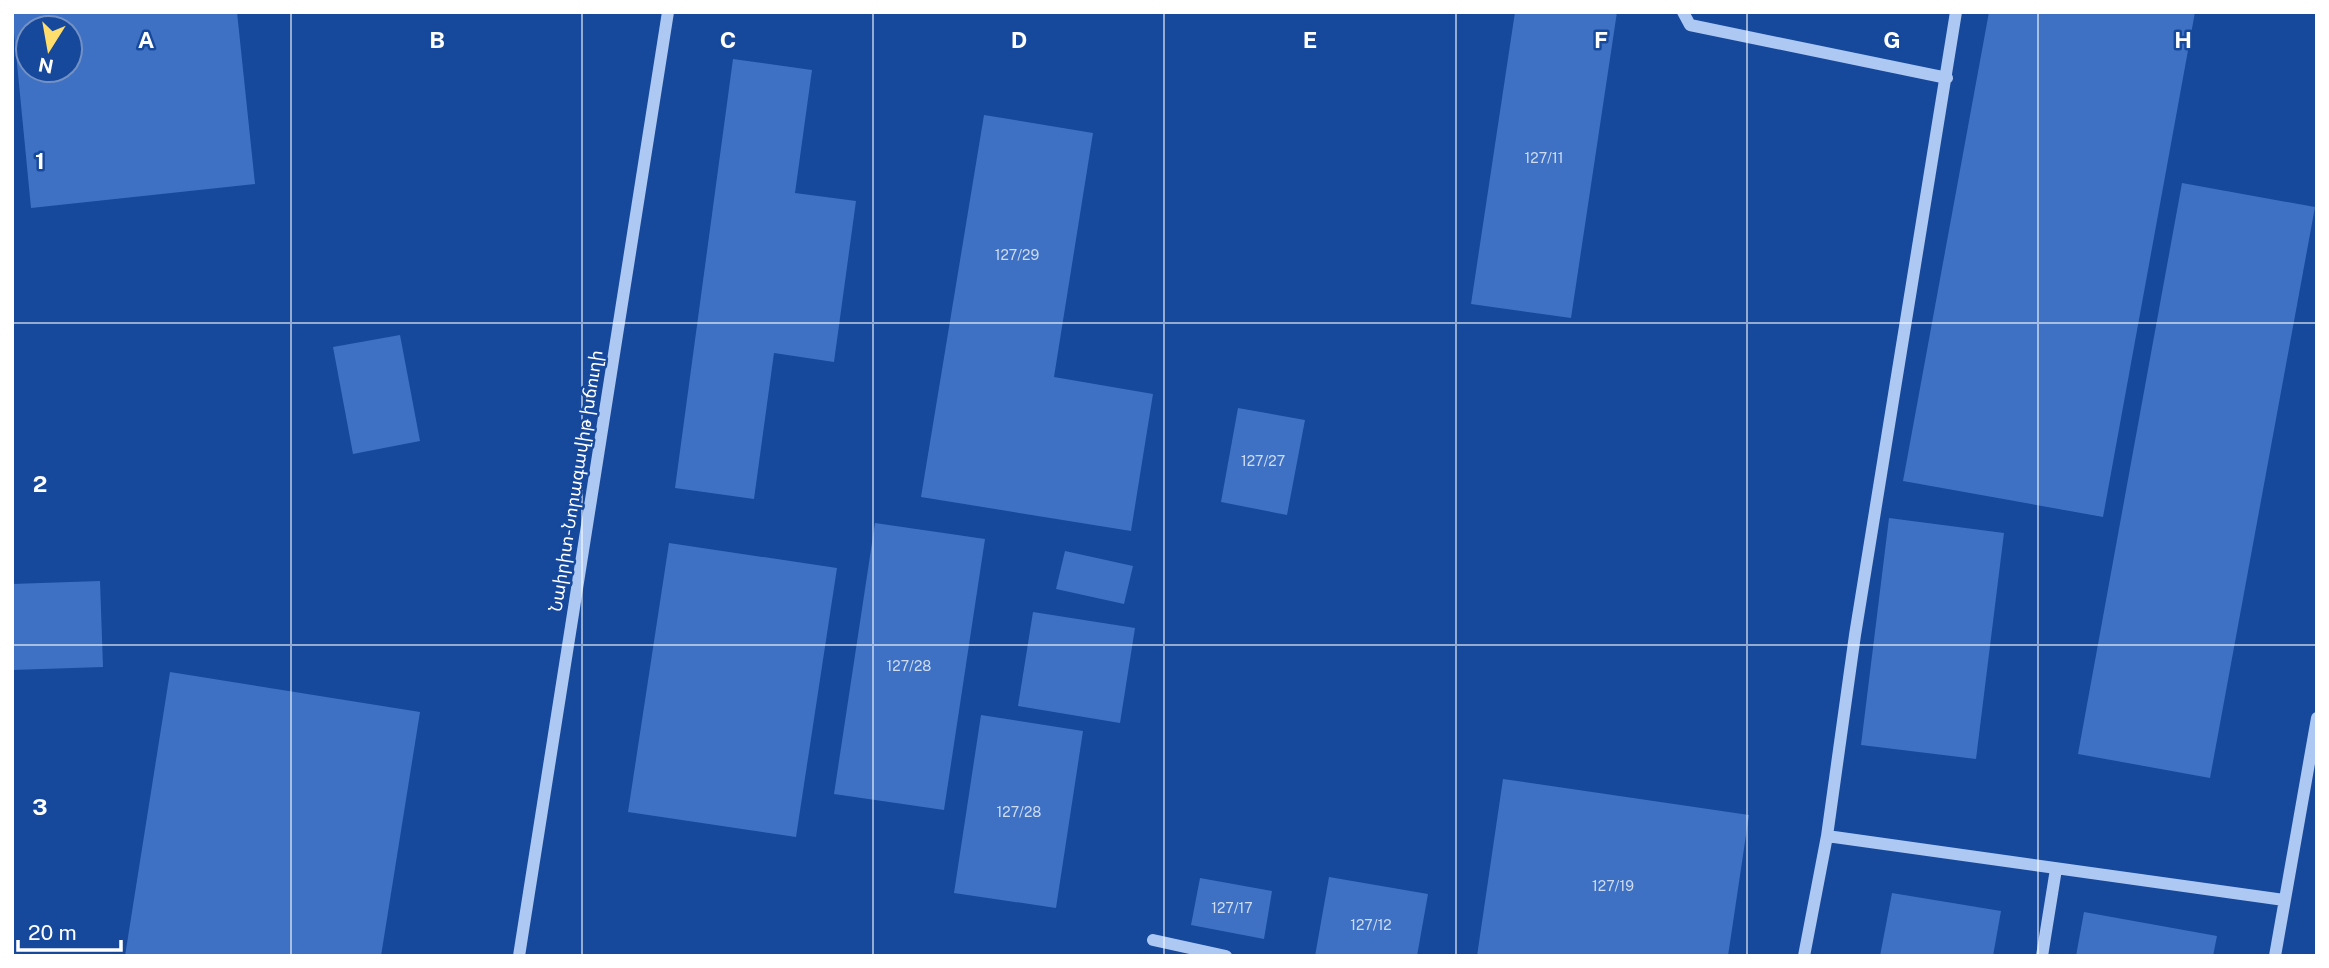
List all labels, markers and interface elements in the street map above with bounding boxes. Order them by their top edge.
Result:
north arrow [14,14,84,84]
text: A [138,26,155,53]
text: B [429,26,445,53]
text: C [720,26,736,53]
text: D [1011,26,1027,53]
text: E [1303,26,1317,53]
text: F [1594,26,1608,53]
text: G [1883,26,1901,53]
text: H [2174,26,2192,53]
text: N [36,53,55,78]
text: 1 [35,147,45,174]
house number: 127/11 [1525,150,1563,166]
house number: 127/29 [995,247,1039,263]
street label: Նաիրիտ-Նորագավիթ խճուղի [544,349,607,613]
house number: 127/27 [1241,453,1285,469]
text: 2 [33,470,47,497]
house number: 127/28 [887,658,931,674]
text: 3 [32,793,48,820]
house number: 127/28 [997,804,1041,820]
house number: 127/19 [1592,878,1634,894]
house number: 127/17 [1211,900,1253,916]
scale bar [18,908,121,952]
house number: 127/12 [1350,917,1392,933]
text: 20 m [28,920,77,945]

